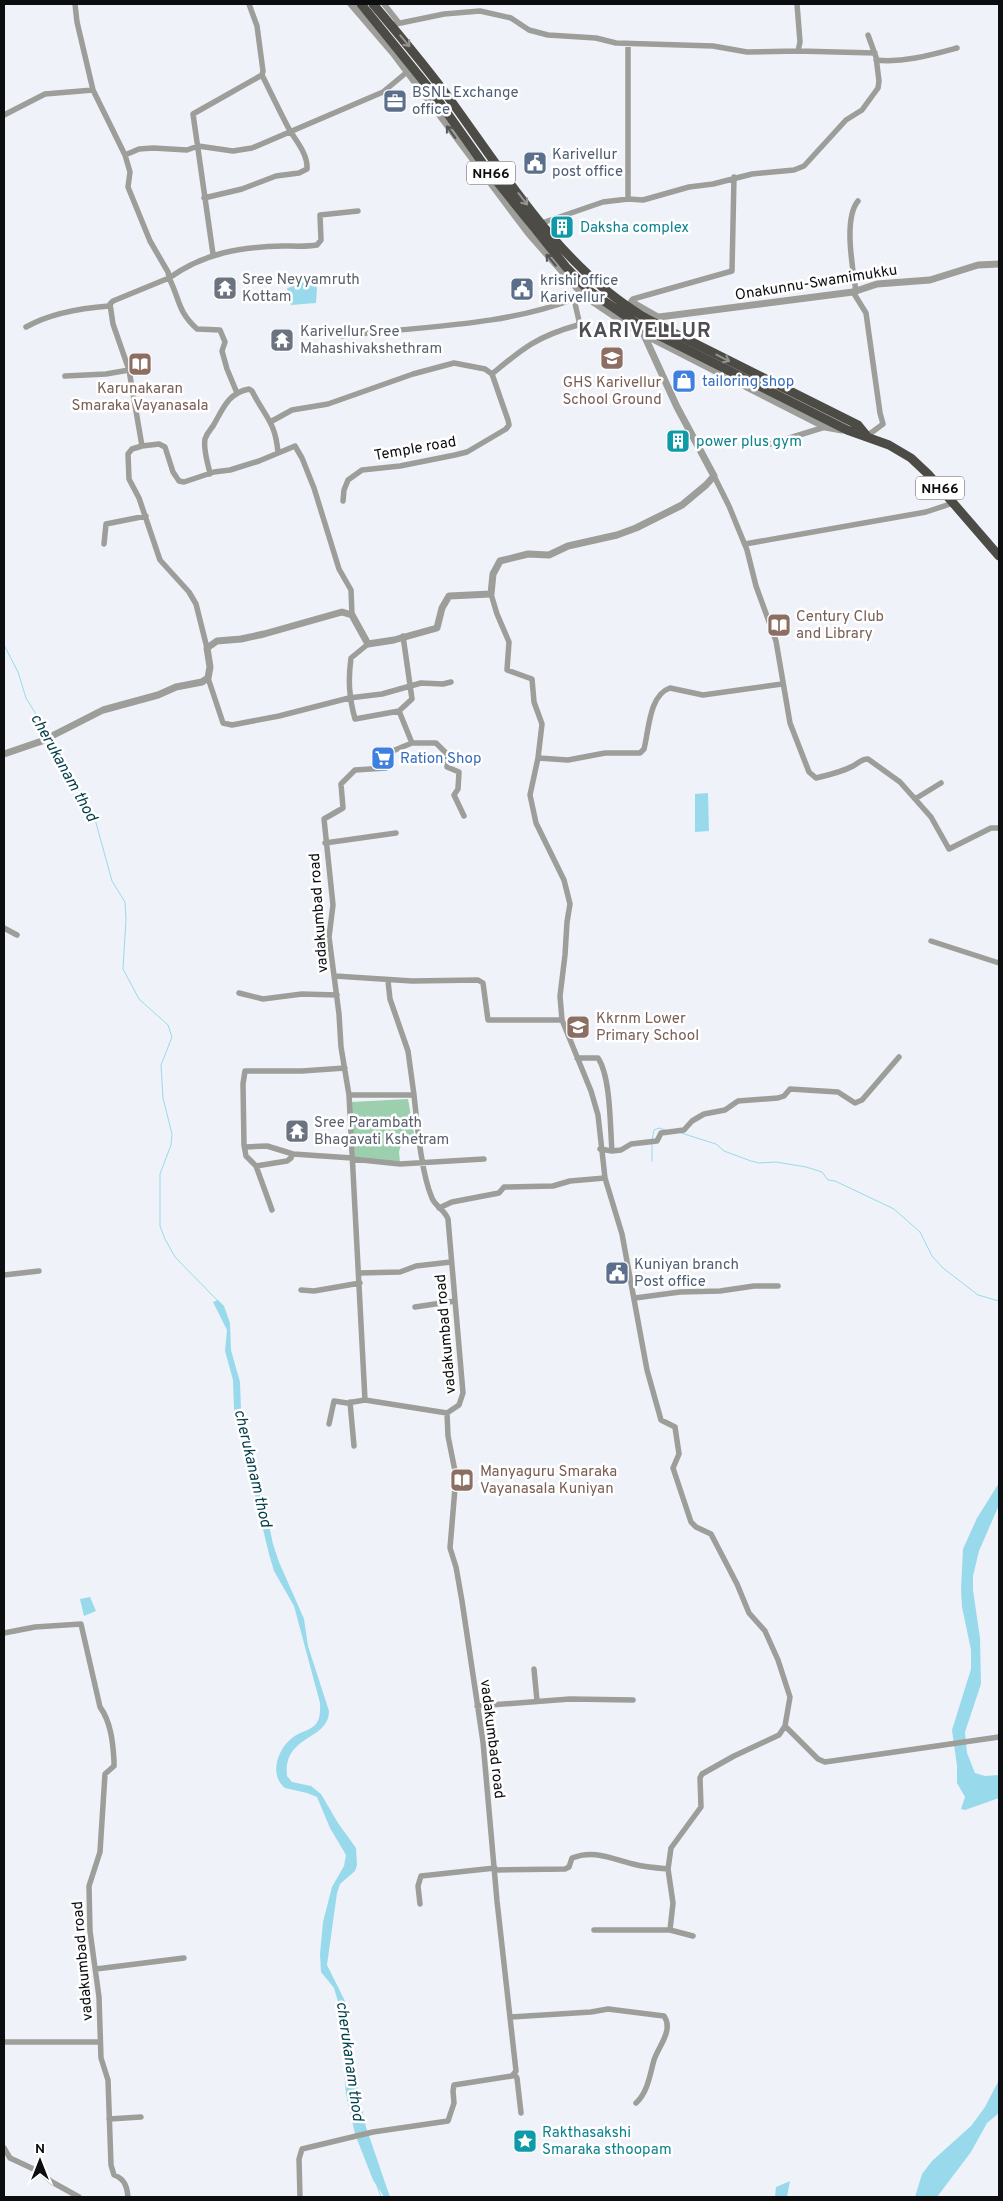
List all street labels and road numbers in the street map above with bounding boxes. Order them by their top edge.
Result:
road number: NH66 [467,162,515,184]
street label: Onakunnu-Swamimukku [734,261,899,306]
street label: Temple road [373,433,458,466]
road number: NH66 [916,476,964,499]
street label: vadakumbad road [306,852,333,973]
street label: vadakumbad road [432,1273,461,1395]
street label: vadakumbad road [475,1678,508,1800]
street label: vadakumbad road [69,1900,98,2022]

